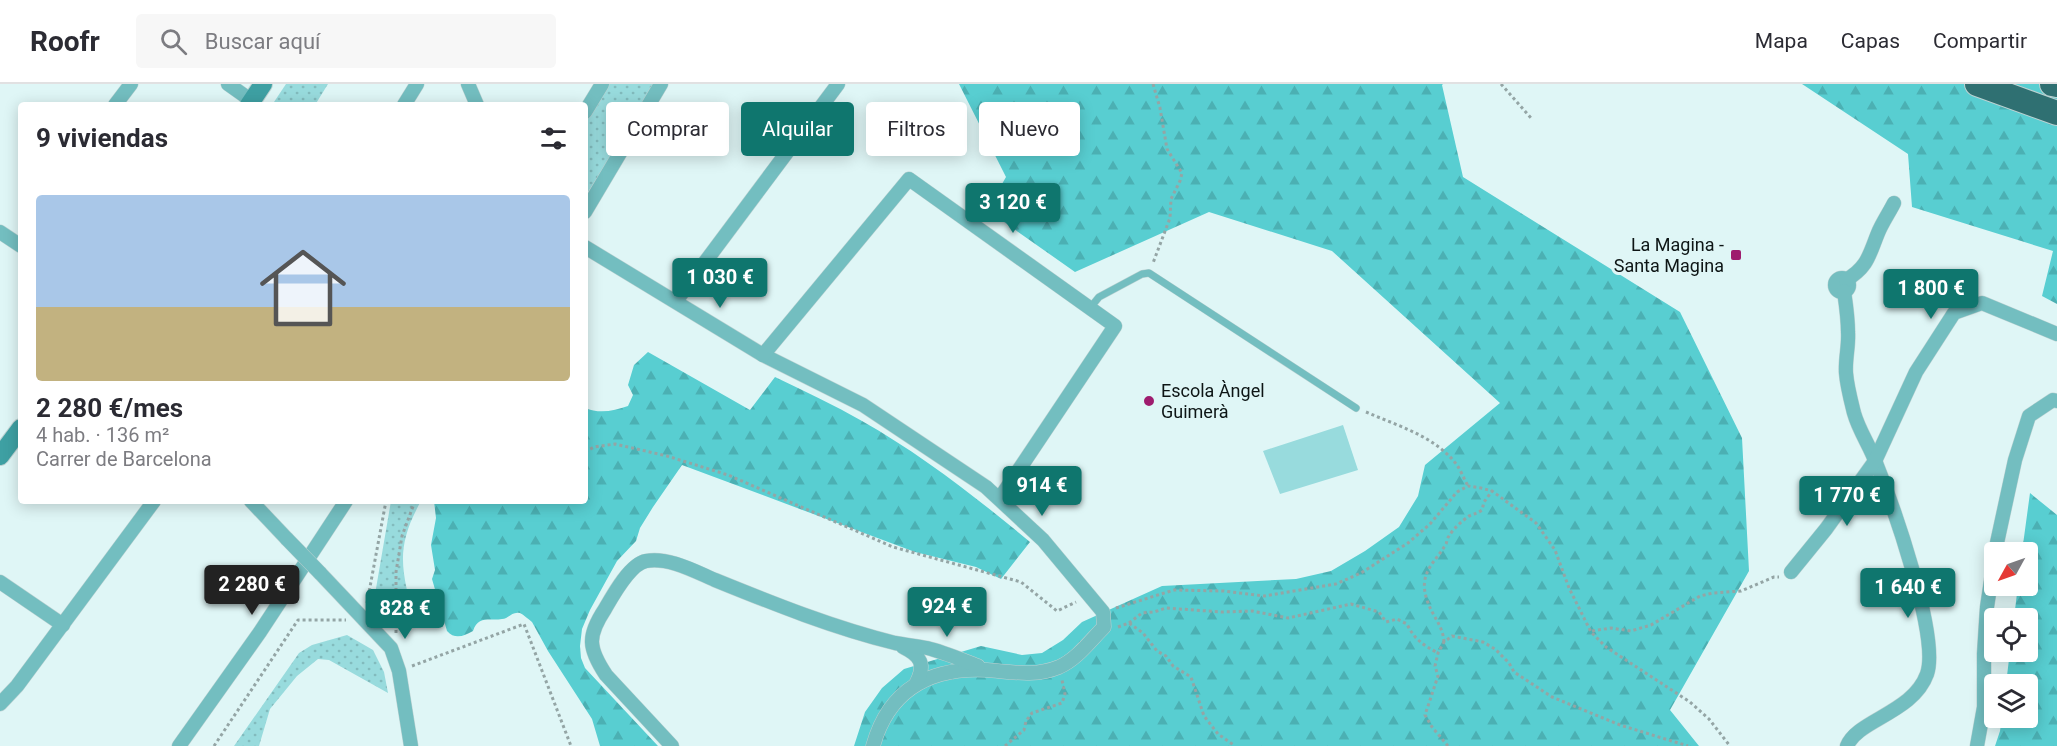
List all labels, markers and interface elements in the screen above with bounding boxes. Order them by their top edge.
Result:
search box [136,14,556,68]
text: Roofr [30,25,100,58]
icon: search [157,25,190,58]
text: Buscar aquí [205,29,320,54]
text: Mapa [1755,29,1808,53]
text: Capas [1841,29,1900,53]
text: Compartir [1933,29,2027,53]
chip: Comprar [606,102,729,156]
chip: Alquilar [741,102,854,156]
chip: Filtros [866,102,967,156]
chip: Nuevo [979,102,1080,156]
icon: filters [537,122,570,155]
text: 9 viviendas [36,123,168,153]
pin: 3 120 € [958,183,1068,234]
text: 3 120 € [979,190,1047,214]
icon: home [249,234,357,342]
place label: La Magina - Santa Magina [1614,234,1724,276]
marker: La Magina - Santa Magina [1729,248,1743,262]
pin: 1 030 € [665,258,775,309]
text: 1 030 € [686,265,754,289]
pin: 1 800 € [1876,269,1986,320]
text: 1 800 € [1897,276,1965,300]
place label: Escola Àngel Guimerà [1161,380,1265,422]
text: 2 280 €/mes [36,393,183,423]
marker: Escola Àngel Guimerà [1142,394,1156,408]
text: 4 hab. · 136 m² [36,423,169,447]
text: Carrer de Barcelona [36,447,212,471]
pin: 914 € [1000,466,1084,517]
text: 914 € [1017,473,1067,497]
pin: 1 770 € [1792,476,1902,527]
text: 1 770 € [1813,483,1881,507]
north arrow [1984,542,2038,596]
map controls [1984,542,2038,728]
pin: 2 280 € [197,565,307,616]
pin: 1 640 € [1853,568,1963,619]
text: 2 280 € [218,572,286,596]
text: 1 640 € [1874,575,1942,599]
pin: 924 € [905,587,989,638]
pin: 828 € [363,589,447,640]
text: 924 € [922,594,972,618]
text: 828 € [380,596,430,620]
button: locate [1984,608,2038,662]
button: layers [1984,674,2038,728]

